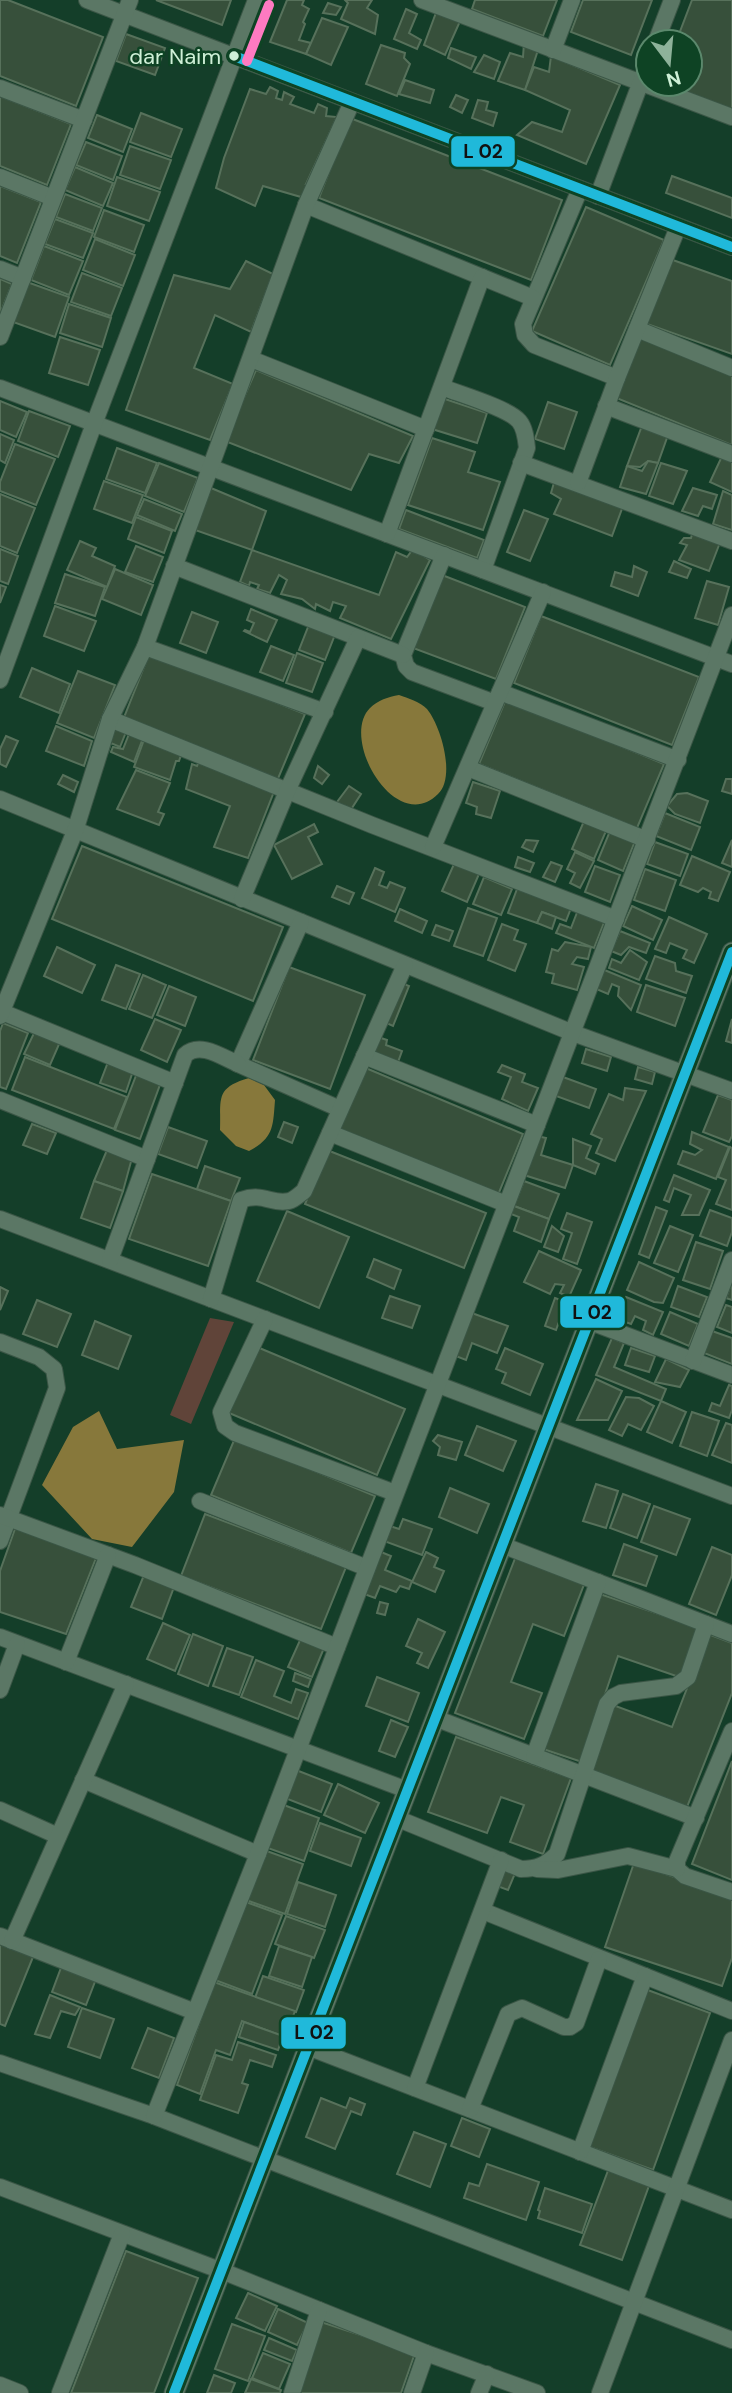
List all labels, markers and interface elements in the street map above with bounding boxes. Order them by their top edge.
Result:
north arrow [634,28,704,98]
place label: dar Naim [129,42,221,71]
marker: dar Naim [227,49,241,63]
text: N [663,65,684,93]
line badge: L 02 [450,135,516,168]
text: L 02 [463,139,503,164]
line badge: L 02 [559,1295,626,1329]
text: L 02 [572,1300,612,1325]
line badge: L 02 [280,2016,347,2050]
text: L 02 [294,2020,334,2045]

